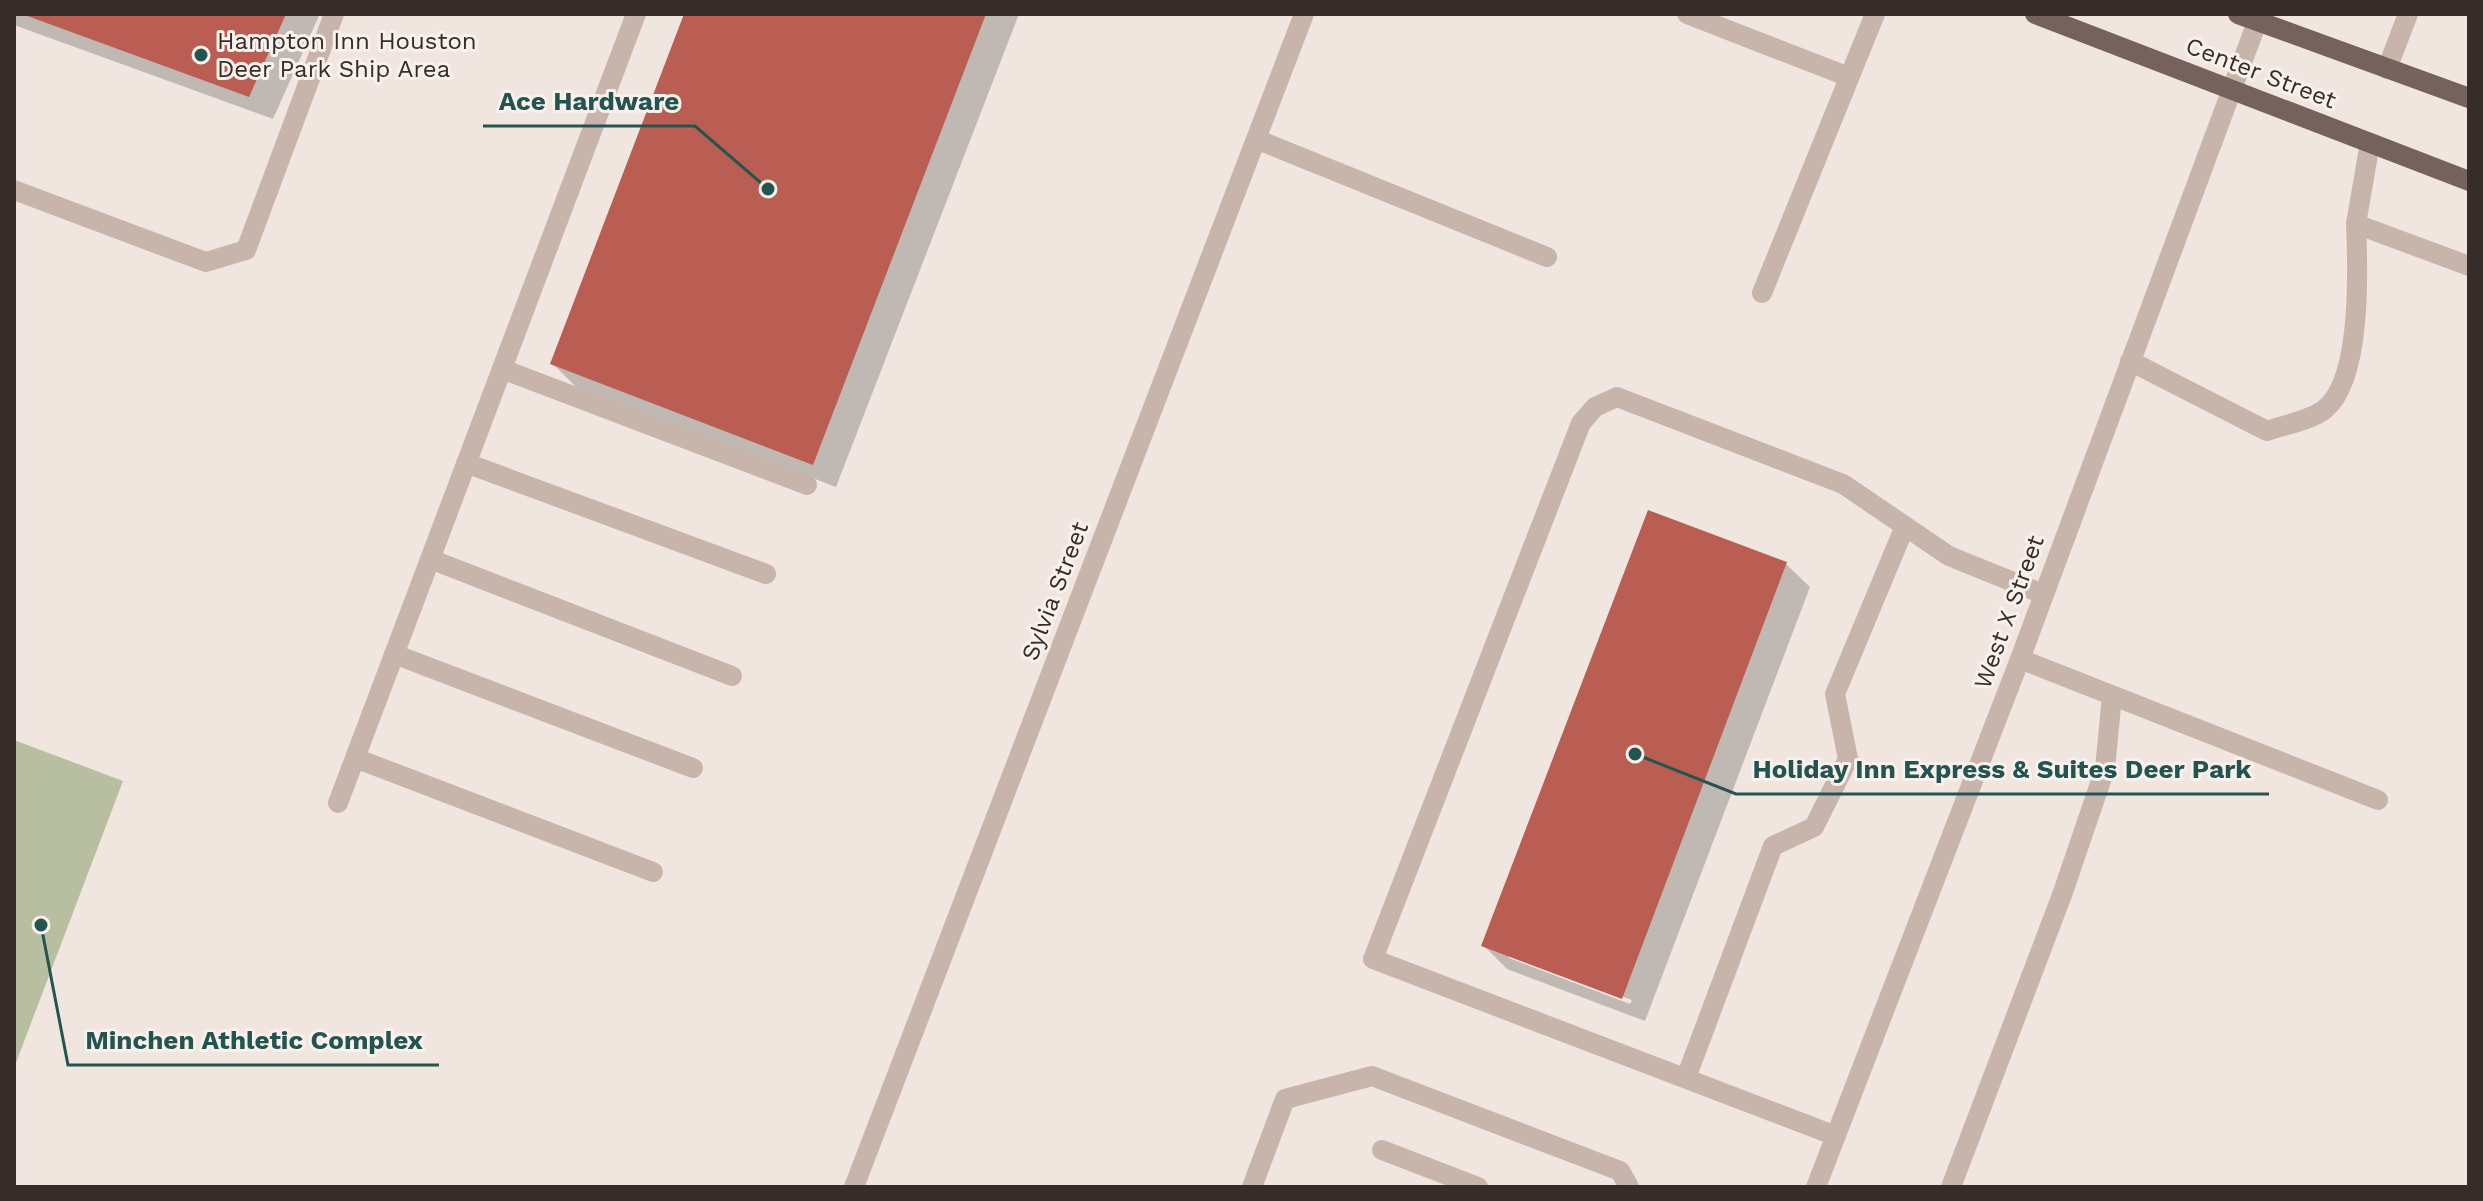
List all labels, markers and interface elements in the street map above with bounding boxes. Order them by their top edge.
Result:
place label: Hampton Inn Houston Deer Park Ship Area [217,27,477,83]
street label: Center Street [2182,32,2340,114]
marker: Hampton Inn Houston Deer Park Ship Area [192,46,210,64]
callout: Ace Hardware [483,76,695,126]
text: Ace Hardware [499,86,679,116]
street label: Sylvia Street [1016,518,1094,664]
street label: West X Street [1968,531,2050,693]
callout: Holiday Inn Express & Suites Deer Park [1736,744,2269,794]
text: Holiday Inn Express & Suites Deer Park [1752,754,2252,784]
callout: Minchen Athletic Complex [68,1015,439,1065]
text: Minchen Athletic Complex [85,1025,424,1055]

